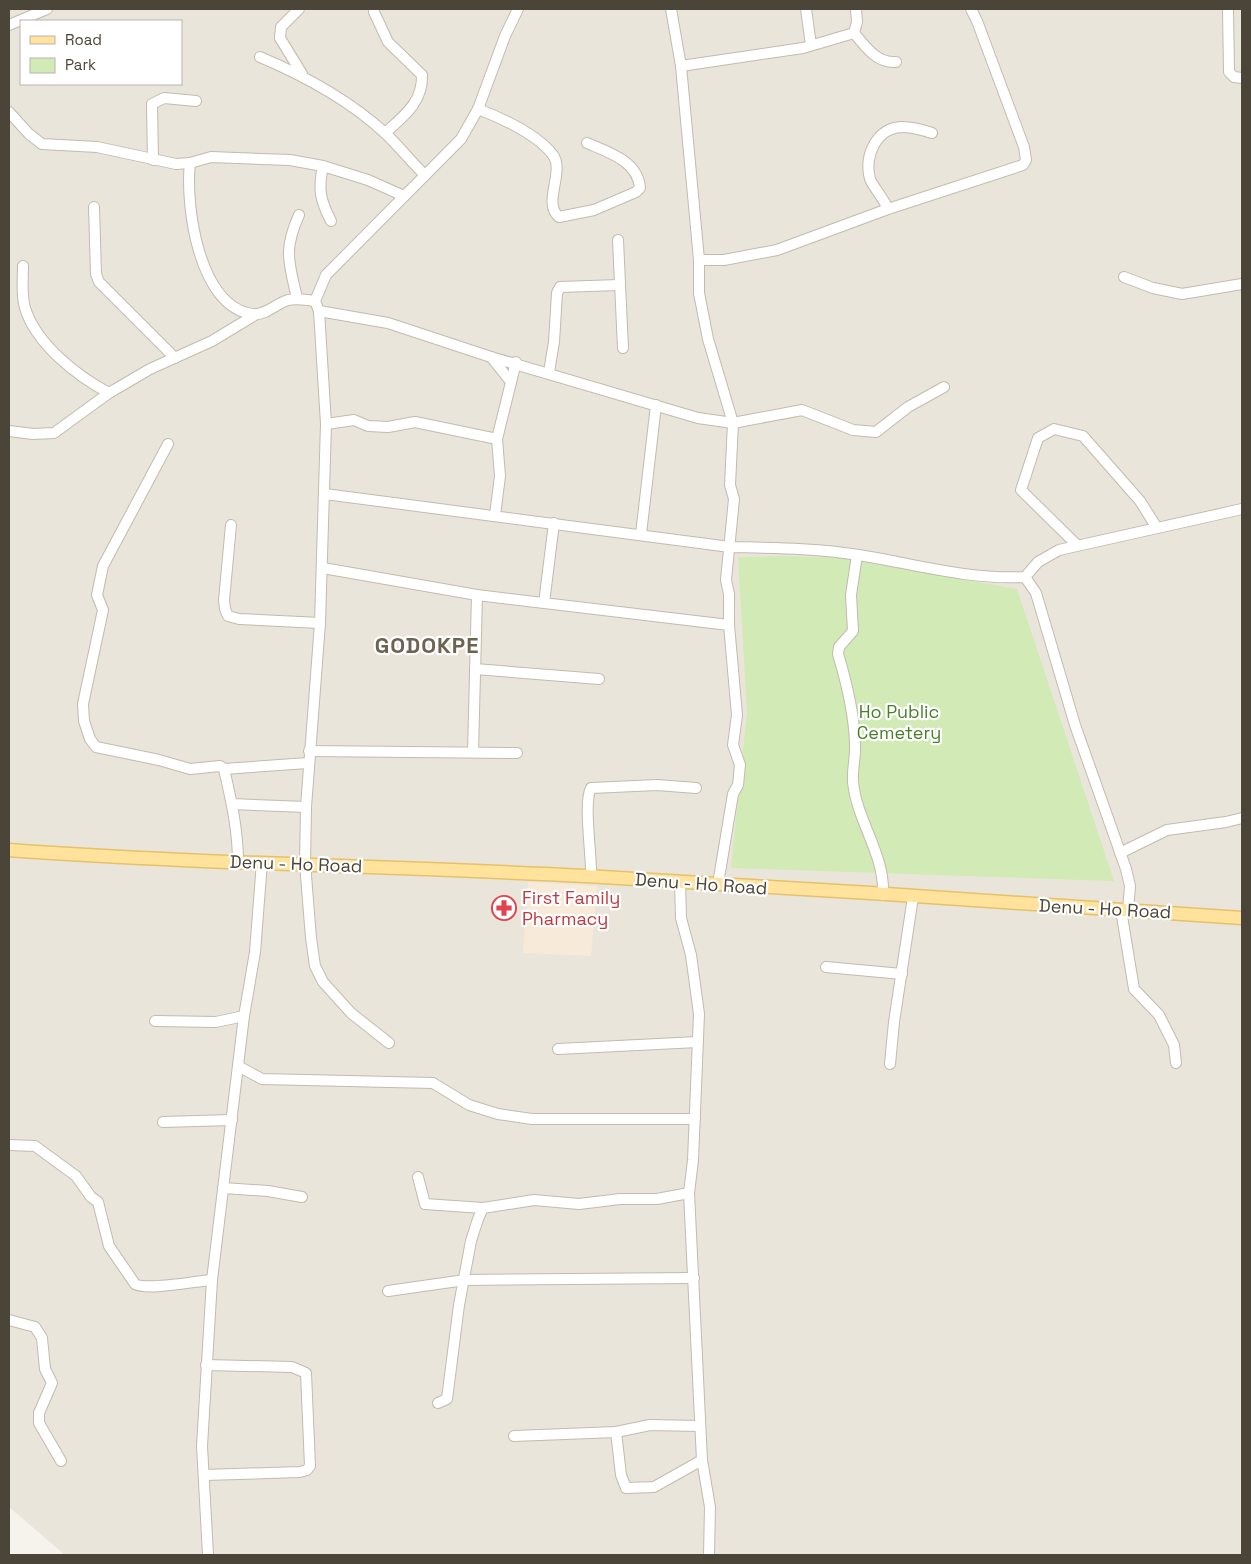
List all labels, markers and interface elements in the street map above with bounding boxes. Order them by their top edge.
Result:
legend [20,20,182,85]
text: Road [65,30,102,49]
text: Park [65,55,96,74]
district label: GODOKPE [375,631,479,659]
park label: Ho Public Cemetery [857,700,941,744]
street label: Denu - Ho Road [229,850,363,877]
street label: Denu - Ho Road [634,867,768,900]
place label: First Family Pharmacy [522,886,620,930]
street label: Denu - Ho Road [1038,894,1172,923]
pharmacy icon: First Family Pharmacy [491,895,517,921]

